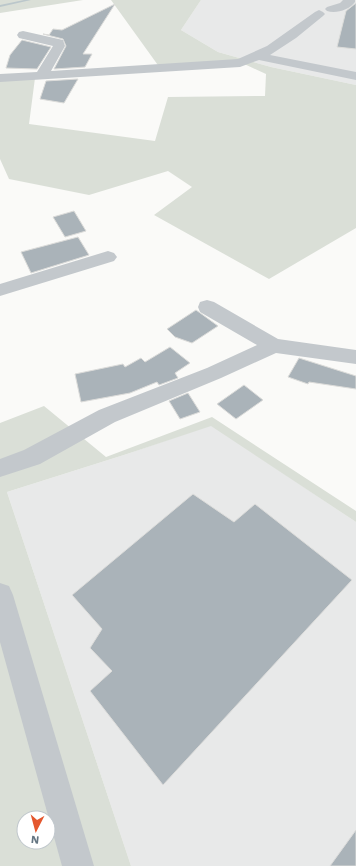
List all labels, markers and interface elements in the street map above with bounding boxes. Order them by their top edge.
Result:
north arrow [16,810,56,850]
text: N [30,833,40,846]

